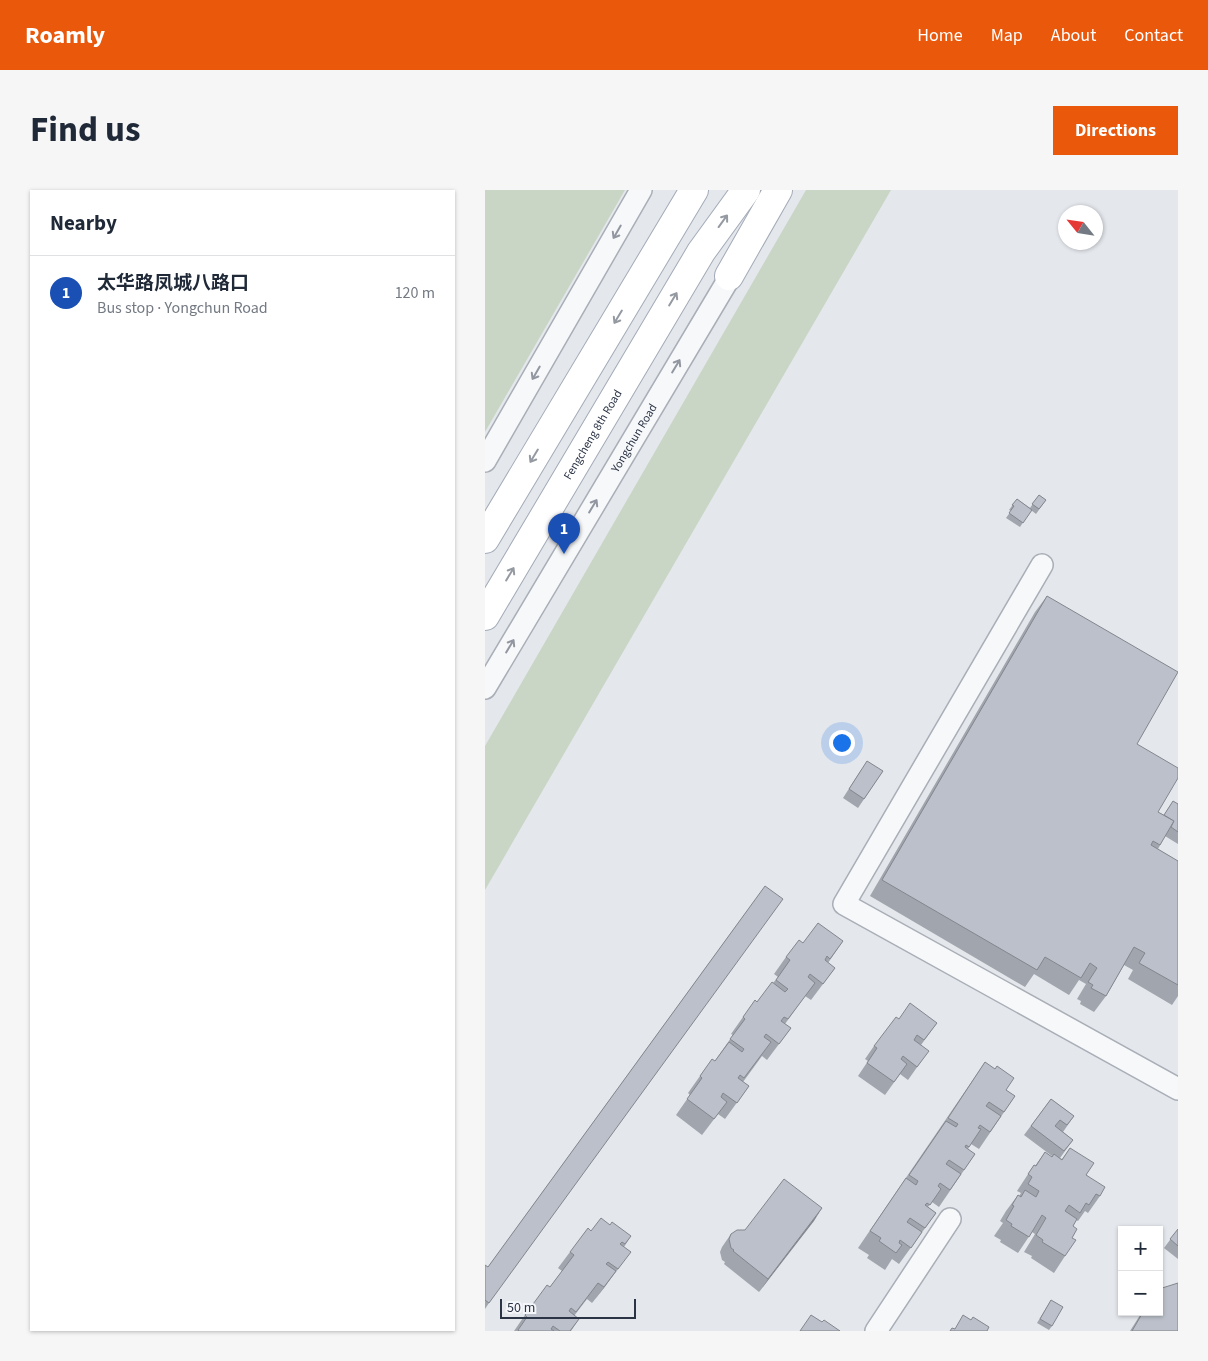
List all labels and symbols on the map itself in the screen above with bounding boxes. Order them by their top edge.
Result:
north arrow [1058,205,1103,250]
one-way arrow [718,215,729,228]
one-way arrow [611,225,621,239]
one-way arrow [669,292,679,306]
one-way arrow [612,310,622,324]
one-way arrow [671,360,681,374]
one-way arrow [530,365,540,379]
street label: Fengcheng 8th Road [559,386,626,483]
street label: Yongchun Road [606,400,661,477]
one-way arrow [529,449,539,463]
one-way arrow [588,499,598,513]
pin: 1 [548,513,580,554]
one-way arrow [505,567,515,581]
one-way arrow [505,639,515,653]
your location [829,730,855,756]
scale bar [500,1296,636,1319]

